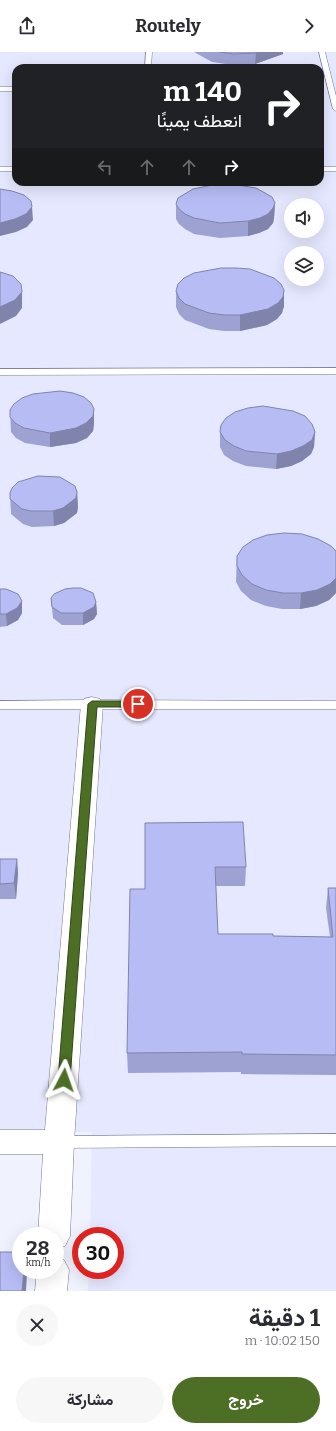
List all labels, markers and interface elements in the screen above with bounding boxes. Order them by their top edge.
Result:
icon: share [16,15,38,37]
text: Routely [135,15,201,37]
icon: forward [298,15,320,37]
text: 140 m [163,75,242,108]
icon: right [256,80,308,132]
text: انعطف يمينًا [157,110,242,132]
icon: left [94,156,116,178]
icon: ahead [136,156,158,178]
icon: ahead [178,156,200,178]
icon: right [220,156,242,178]
map controls [284,198,324,286]
button: sound [284,198,324,238]
button: layers [284,246,324,286]
pin [121,687,155,721]
icon: arrive [127,693,149,715]
position arrow [43,1059,85,1101]
speed limit sign: 30 [72,1227,124,1279]
text: 28 [26,1236,50,1260]
text: km/h [26,1257,50,1269]
button: close [16,1304,58,1346]
text: 1 دقيقة [249,1304,320,1332]
text: 150 m · 10:02 [245,1333,320,1348]
button: مشاركة [16,1377,164,1423]
button: خروج [172,1377,320,1423]

